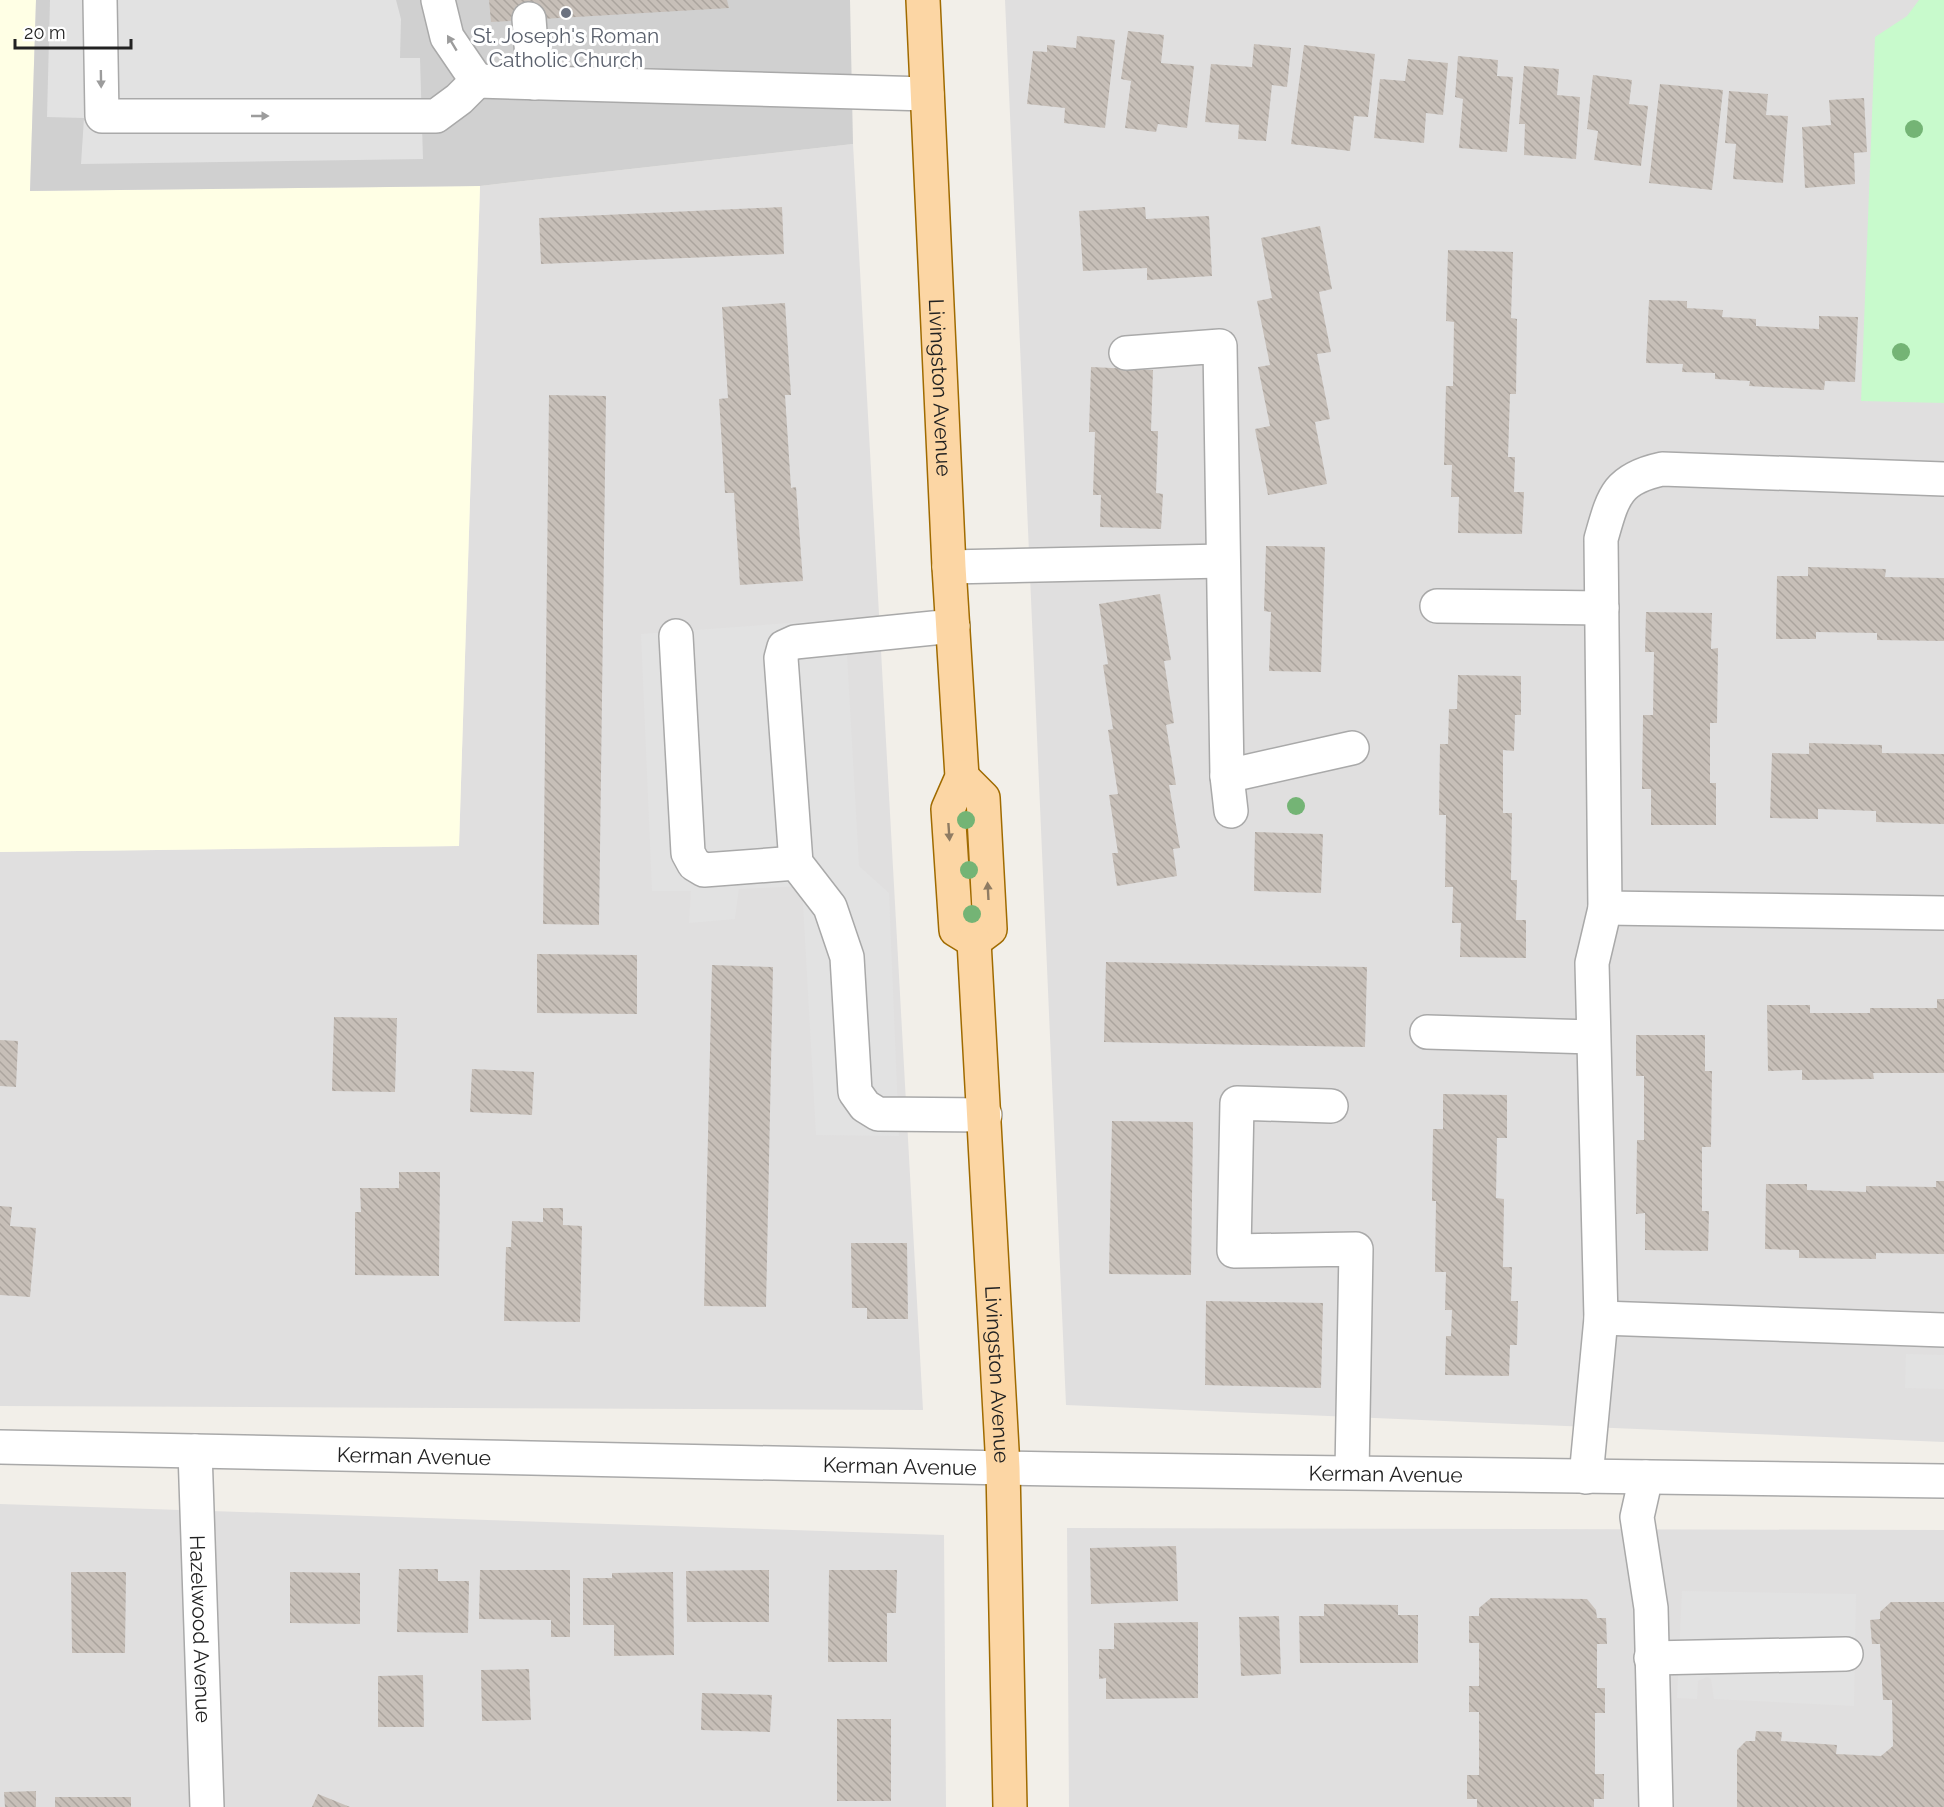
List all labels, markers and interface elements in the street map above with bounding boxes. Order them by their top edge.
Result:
marker: St. Joseph's Roman Catholic Church [559,6,573,20]
scale bar [15,12,130,50]
text: 20 m [24,22,66,43]
place label: St. Joseph's Roman Catholic Church [473,23,659,72]
one-way arrow [446,35,457,51]
one-way arrow [96,70,106,89]
one-way arrow [251,111,270,121]
street label: Livingston Avenue [924,298,957,477]
one-way arrow [944,822,954,841]
one-way arrow [983,882,992,901]
street label: Livingston Avenue [980,1285,1015,1464]
street label: Kerman Avenue [337,1442,491,1470]
street label: Kerman Avenue [823,1452,977,1480]
street label: Kerman Avenue [1309,1460,1463,1487]
street label: Hazelwood Avenue [185,1535,217,1723]

